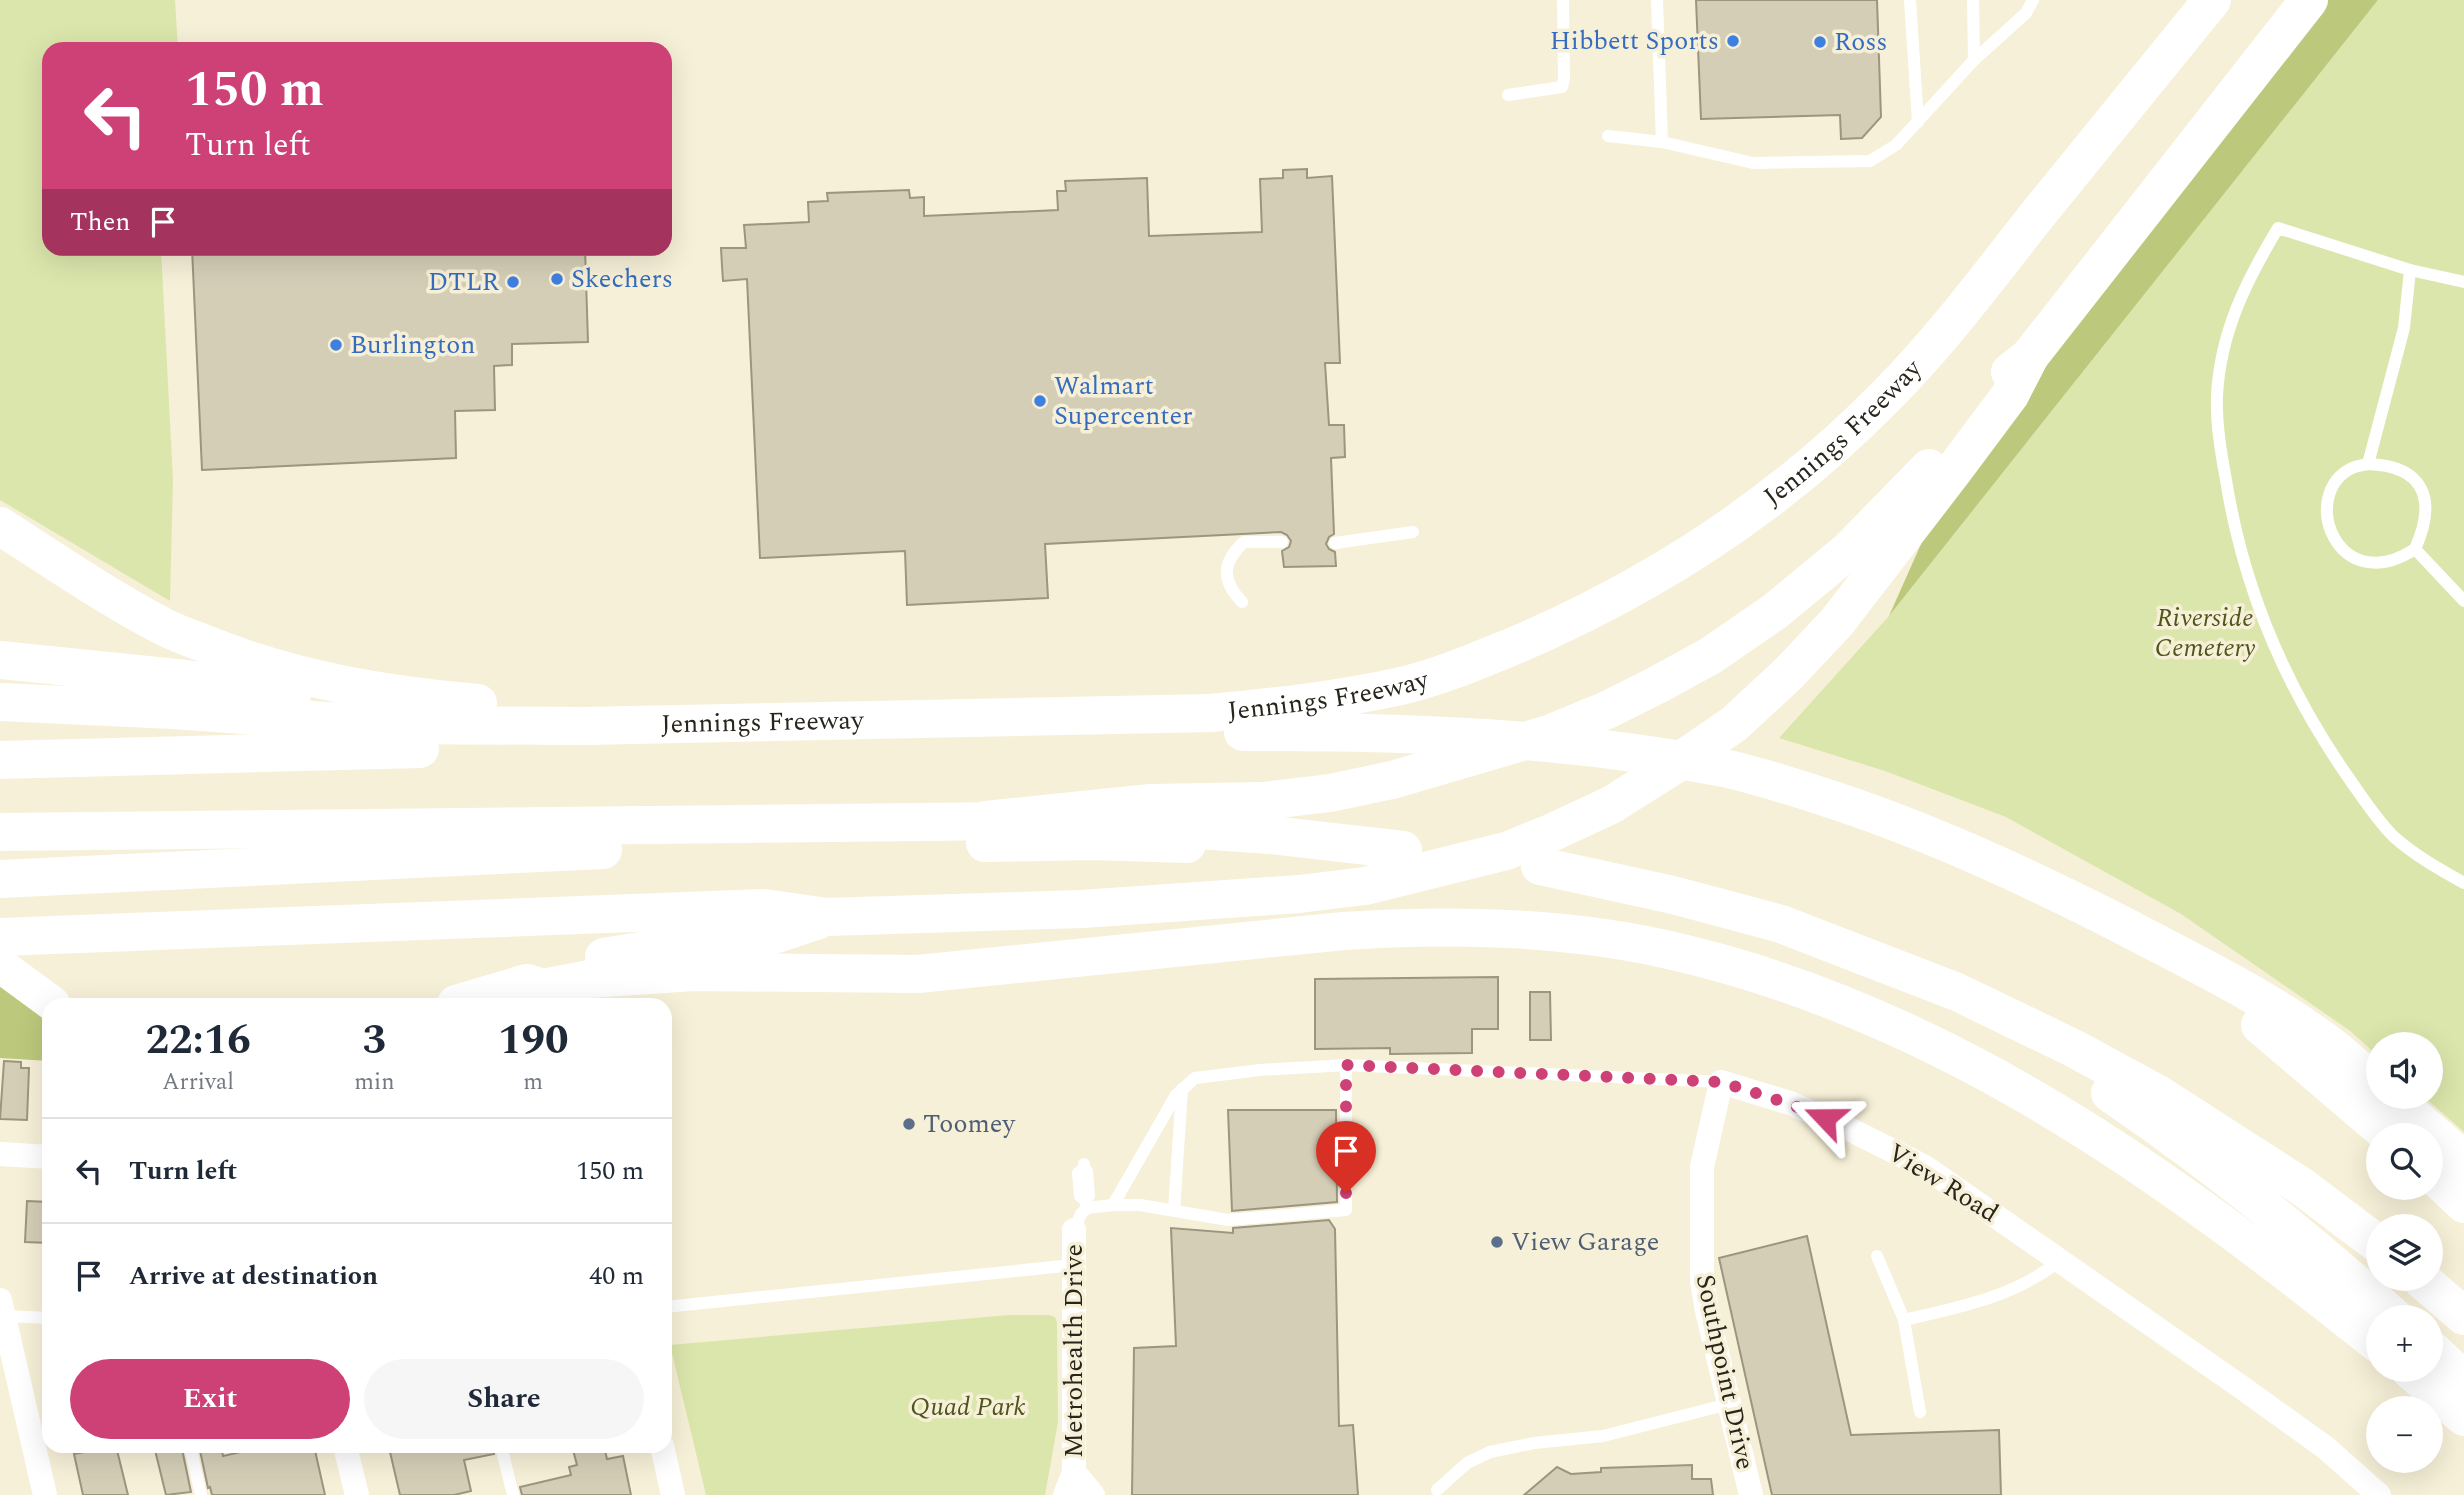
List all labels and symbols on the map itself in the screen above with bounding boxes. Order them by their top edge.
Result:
place label: Hibbett Sports [1550,21,1719,61]
place label: Ross [1834,22,1887,62]
marker: Hibbett Sports [1725,33,1741,49]
marker: Ross [1812,34,1828,50]
place label: Skechers [571,259,673,299]
place label: DTLR [428,262,500,302]
marker: Skechers [549,271,565,287]
marker: DTLR [505,274,521,290]
place label: Burlington [350,325,475,365]
marker: Burlington [328,337,344,353]
street label: Jennings Freeway [1755,349,1932,516]
place label: Walmart Supercenter [1054,366,1192,436]
marker: Walmart Supercenter [1032,393,1048,409]
park label: Riverside Cemetery [2155,598,2256,668]
street label: Jennings Freeway [1226,659,1434,731]
street label: Jennings Freeway [661,700,865,744]
position arrow [1788,1081,1862,1155]
place label: Toomey [923,1104,1016,1144]
marker: Toomey [901,1116,917,1132]
pin [1316,1121,1376,1193]
street label: View Road [1880,1133,2006,1233]
place label: View Garage [1511,1222,1659,1262]
marker: View Garage [1489,1234,1505,1250]
street label: Metrohealth Drive [1054,1244,1094,1458]
street label: Southpoint Drive [1685,1271,1765,1473]
park label: Quad Park [910,1387,1026,1427]

